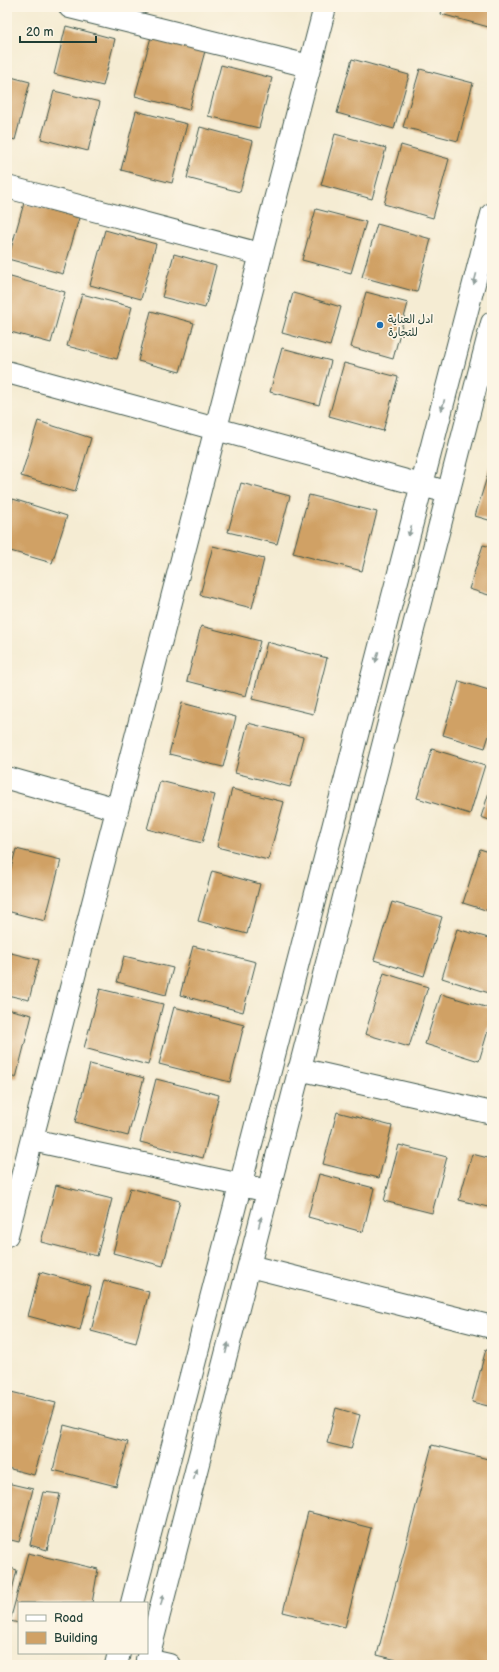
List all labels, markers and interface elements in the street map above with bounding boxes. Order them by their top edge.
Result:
scale bar [20,18,96,44]
text: 20 m [26,25,53,40]
one-way arrow [472,274,478,286]
place label: ادل العناية للتجارة [388,313,433,339]
marker: ادل العناية للتجارة [375,320,385,330]
one-way arrow [439,399,445,411]
one-way arrow [407,525,413,537]
one-way arrow [374,651,380,663]
one-way arrow [257,1216,263,1228]
one-way arrow [225,1342,231,1355]
one-way arrow [192,1468,198,1480]
one-way arrow [160,1594,166,1606]
legend [18,1602,148,1654]
text: Road [54,1611,83,1626]
text: Building [54,1631,98,1646]

